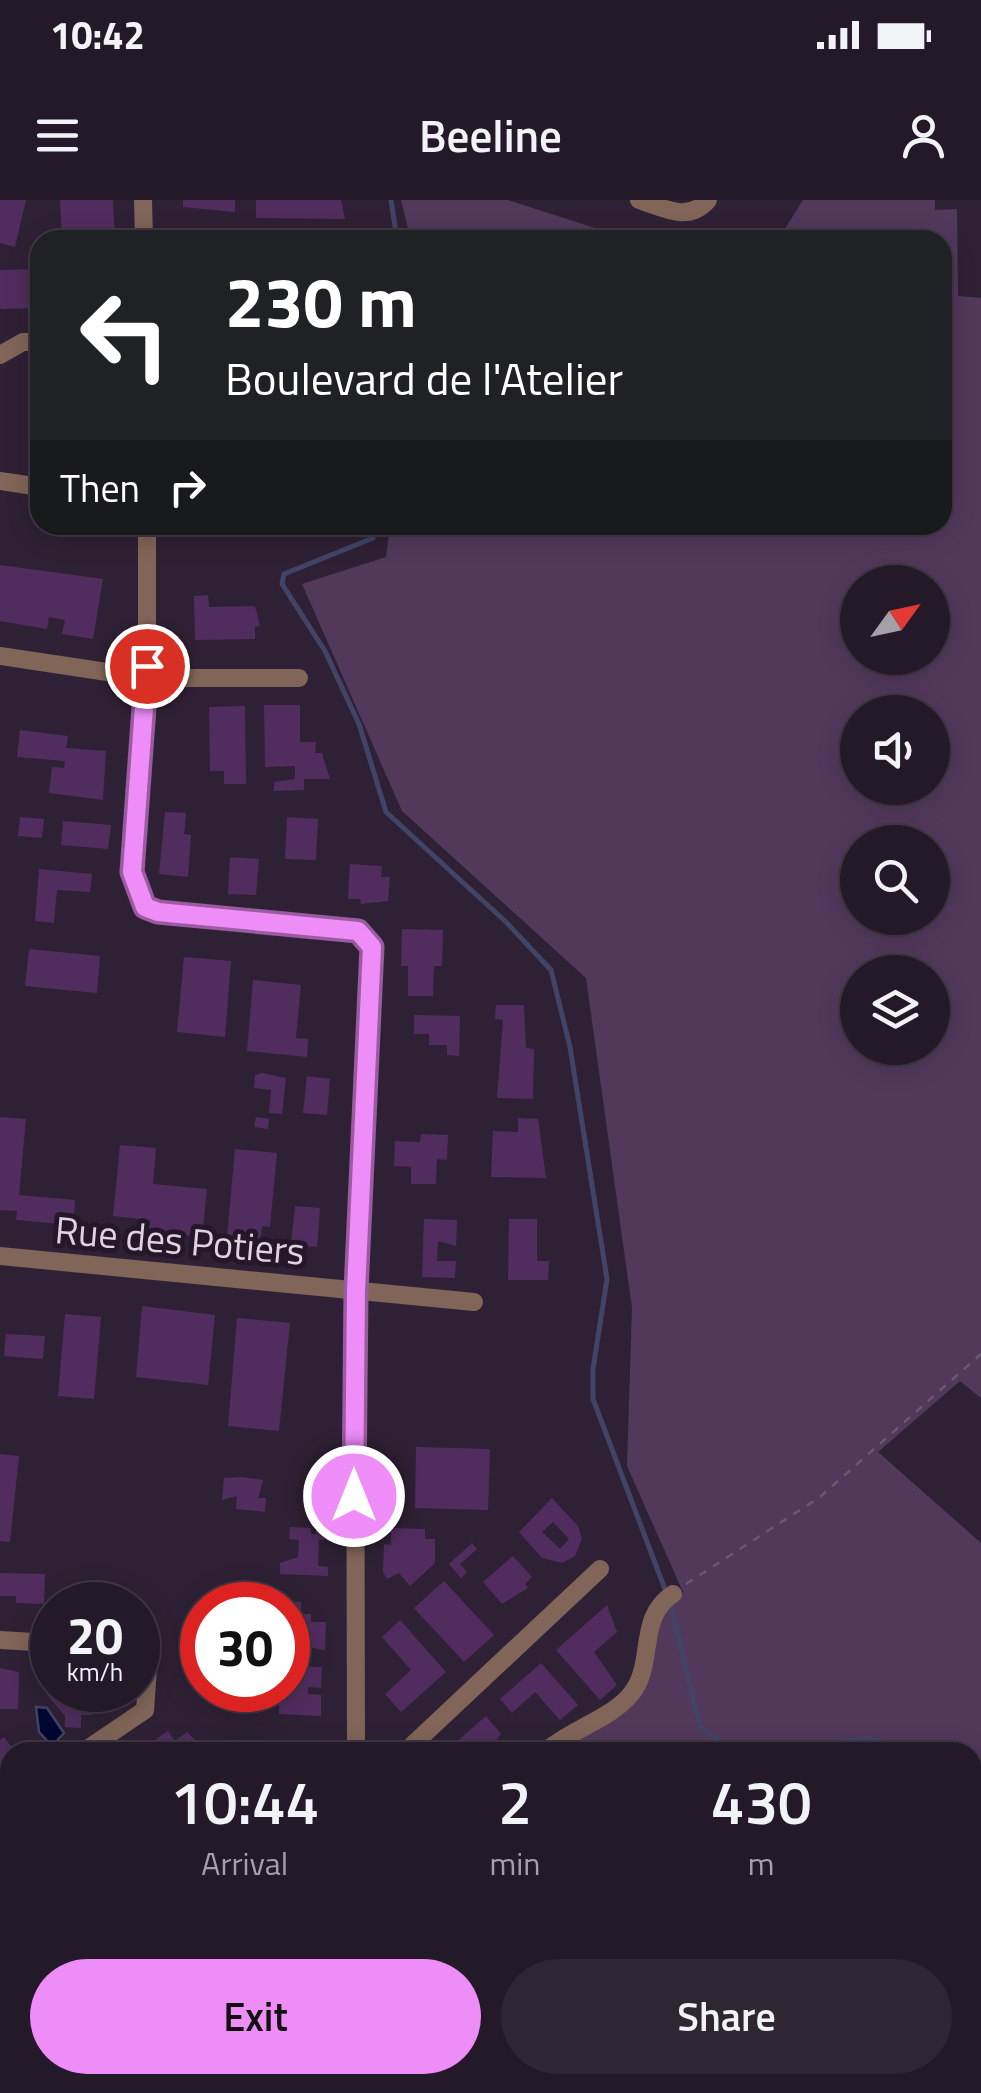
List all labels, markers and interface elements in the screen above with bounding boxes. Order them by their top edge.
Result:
text: 10:42 [50,6,145,64]
text: Beeline [419,101,562,169]
icon: menu [30,108,85,163]
icon: person [896,108,951,163]
text: 230 m [225,248,417,354]
icon: left [60,270,190,400]
text: Boulevard de l'Atelier [225,344,623,412]
text: Then [60,459,140,517]
icon: right [160,460,215,515]
north arrow [840,565,950,675]
map controls [840,565,950,1065]
pin [105,624,190,709]
icon: arrive [120,639,175,694]
button: sound [840,695,950,805]
button: search [840,825,950,935]
button: layers [840,955,950,1065]
street label: Rue des Potiers [53,1200,307,1280]
position arrow [302,1444,406,1548]
speed limit sign: 30 [180,1582,310,1712]
text: 20 [67,1597,123,1673]
text: km/h [67,1653,123,1691]
text: 10:44 [170,1756,319,1847]
text: 2 [498,1756,532,1847]
text: 430 [711,1756,812,1847]
text: Arrival [201,1839,288,1887]
text: min [489,1839,540,1887]
text: m [748,1839,775,1887]
button: Exit [30,1959,481,2074]
button: Share [501,1959,952,2074]

